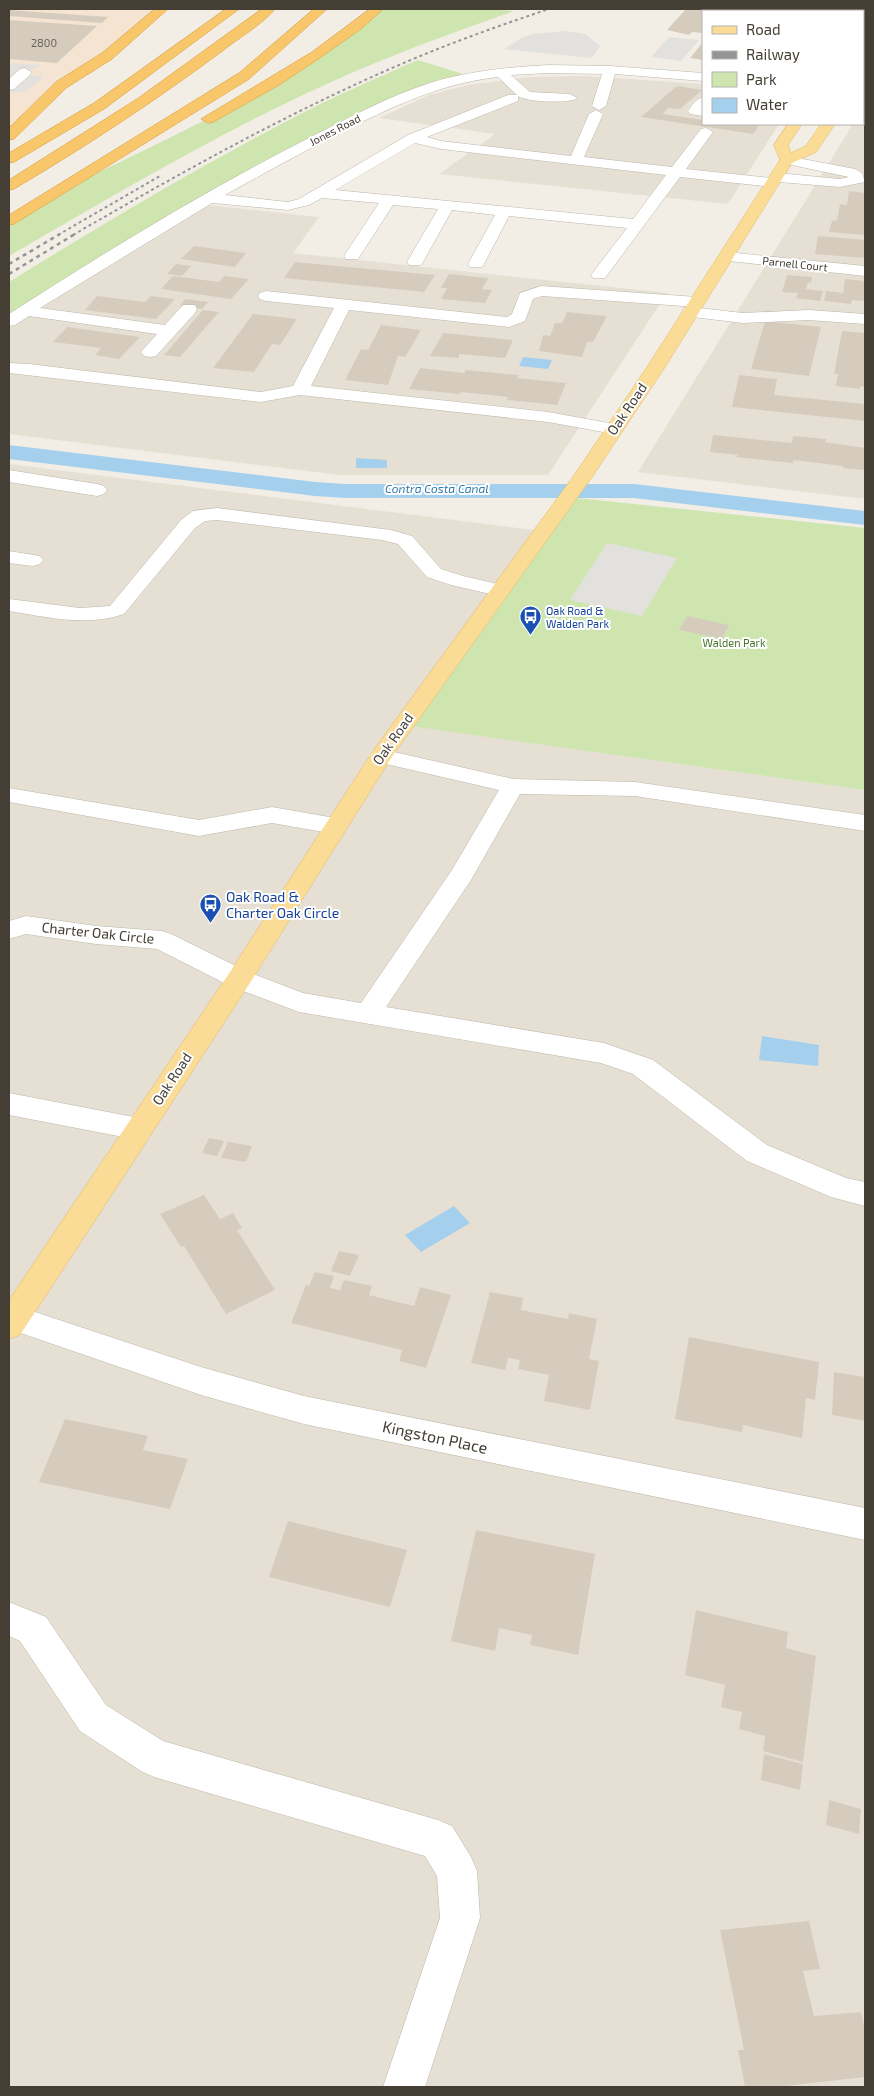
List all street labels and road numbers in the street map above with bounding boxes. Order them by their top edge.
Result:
street label: Jones Road [307,111,363,148]
street label: Parnell Court [762,254,828,273]
street label: Oak Road [603,379,650,438]
street label: Oak Road [369,710,417,768]
street label: Charter Oak Circle [41,918,155,947]
street label: Oak Road [148,1049,195,1108]
street label: Kingston Place [381,1416,489,1457]

